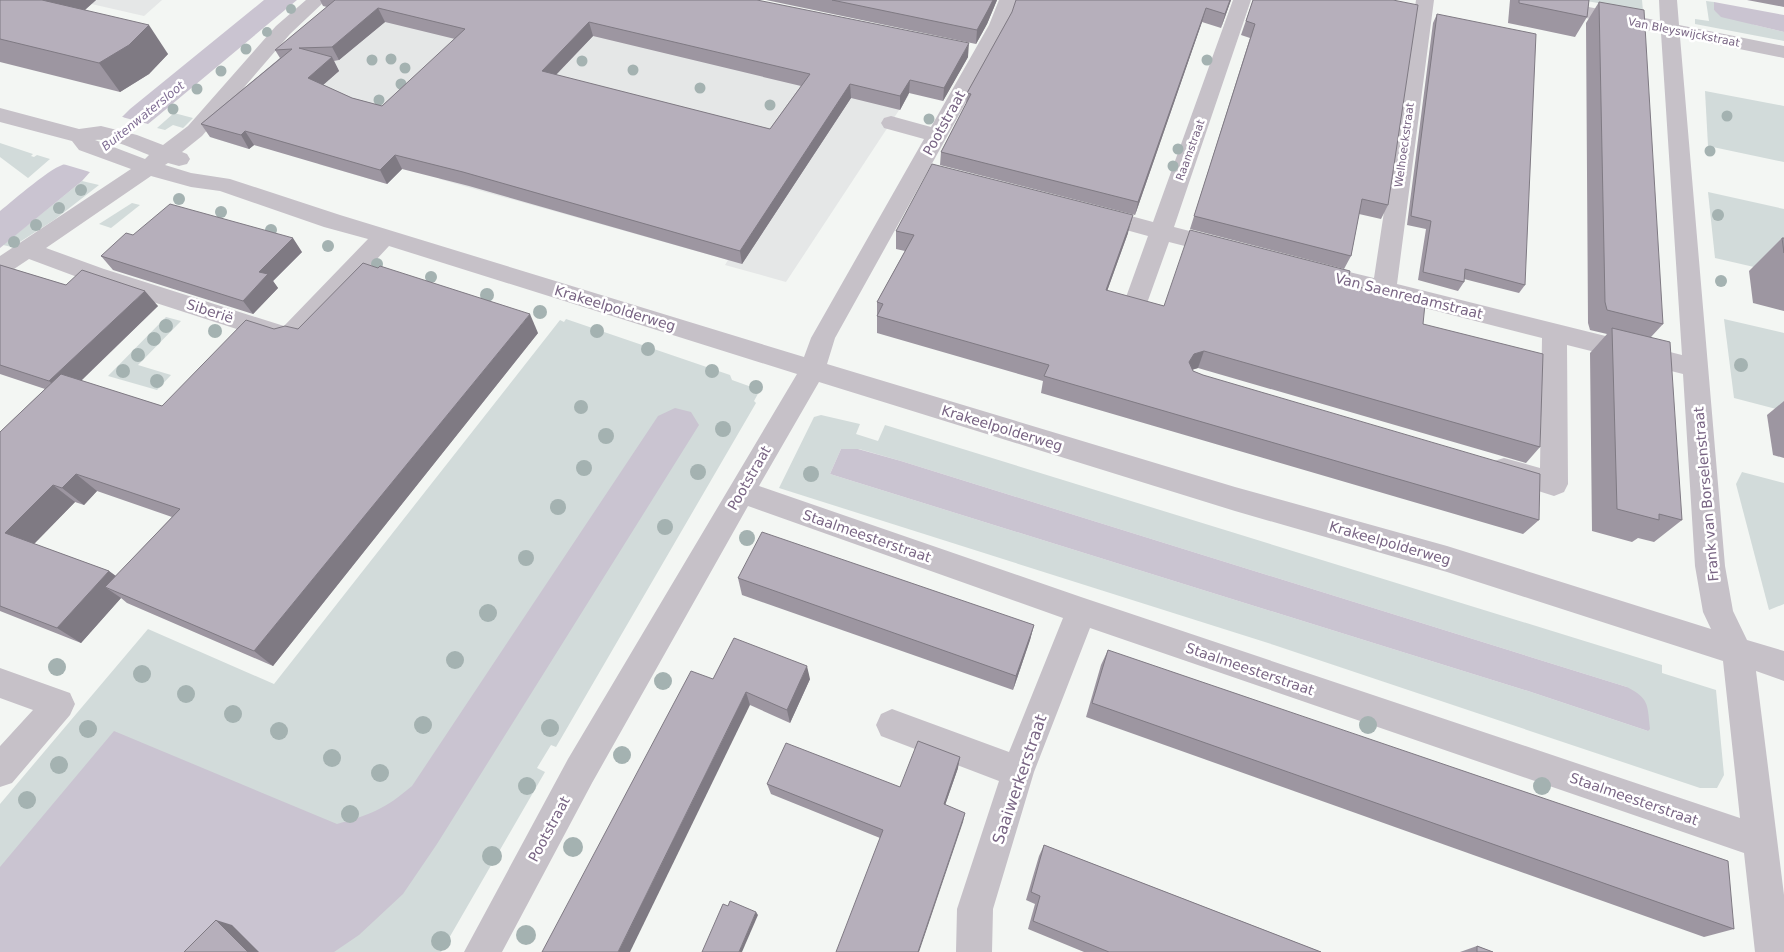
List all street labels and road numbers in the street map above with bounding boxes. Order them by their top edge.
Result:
street label: Van Bleyswijckstraat [1627,15,1741,50]
street label: Pootstraat [920,87,969,158]
street label: Welhoeckstraat [1392,101,1417,188]
street label: Raamstraat [1173,117,1208,182]
street label: Van Saenredamstraat [1333,270,1485,322]
street label: Krakeelpolderweg [553,282,677,334]
street label: Siberië [184,296,236,326]
street label: Krakeelpolderweg [940,402,1064,454]
street label: Frank van Borselenstraat [1690,405,1722,582]
street label: Pootstraat [724,442,774,513]
street label: Staalmeesterstraat [801,507,934,566]
street label: Krakeelpolderweg [1327,518,1453,568]
street label: Staalmeesterstraat [1184,640,1317,699]
street label: Saaiwerkerstraat [988,712,1051,847]
street label: Staalmeesterstraat [1568,770,1701,829]
street label: Pootstraat [525,793,573,864]

